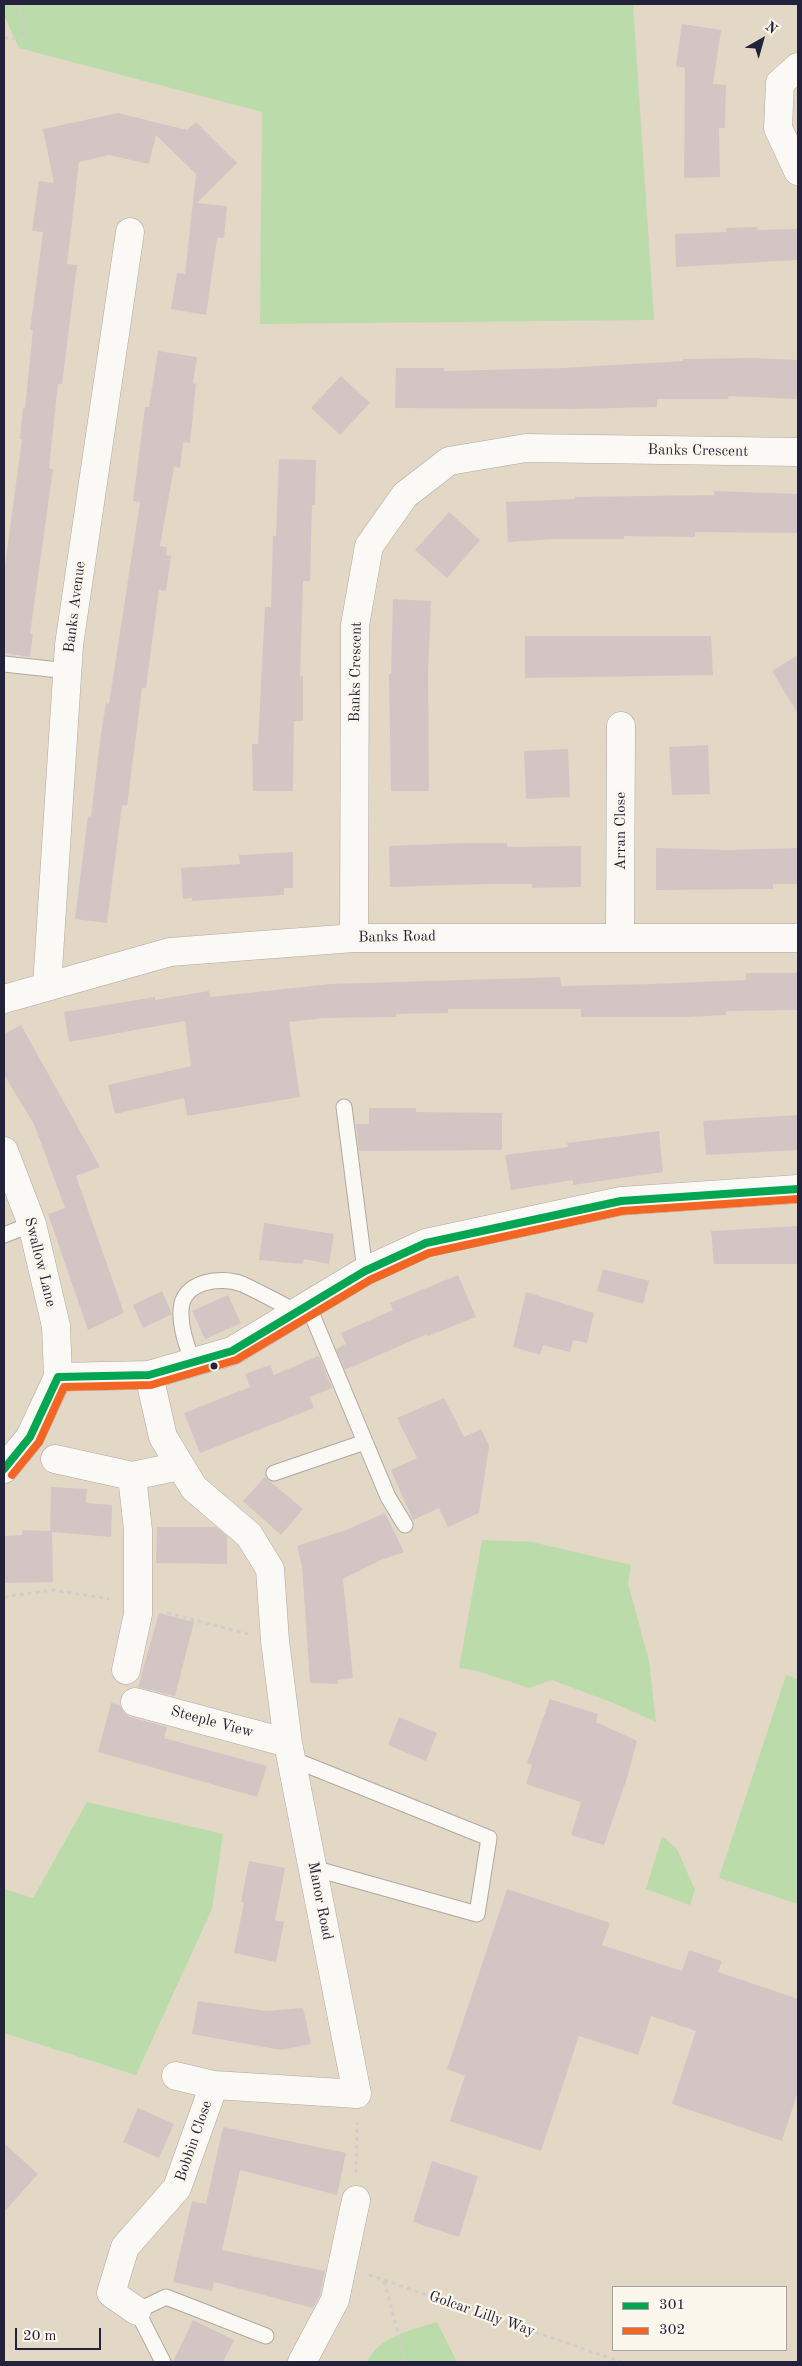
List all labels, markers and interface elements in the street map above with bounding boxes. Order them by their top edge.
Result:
north arrow [737,15,787,65]
text: N [763,19,780,37]
street label: Banks Crescent [647,441,749,461]
street label: Banks Avenue [60,560,90,654]
street label: Banks Crescent [346,621,366,723]
street label: Arran Close [612,792,630,870]
street label: Banks Road [358,927,436,947]
street label: Swallow Lane [20,1215,60,1309]
unlabelled marker [209,1361,219,1371]
street label: Steeple View [169,1702,255,1742]
street label: Manor Road [304,1860,336,1942]
street label: Bobbin Close [172,2098,216,2184]
legend [612,2286,787,2351]
street label: Golcar Lilly Way [427,2287,537,2341]
text: 301 [659,2298,685,2313]
scale bar [18,2318,104,2350]
text: 302 [659,2323,685,2338]
text: 20 m [23,2329,57,2344]

